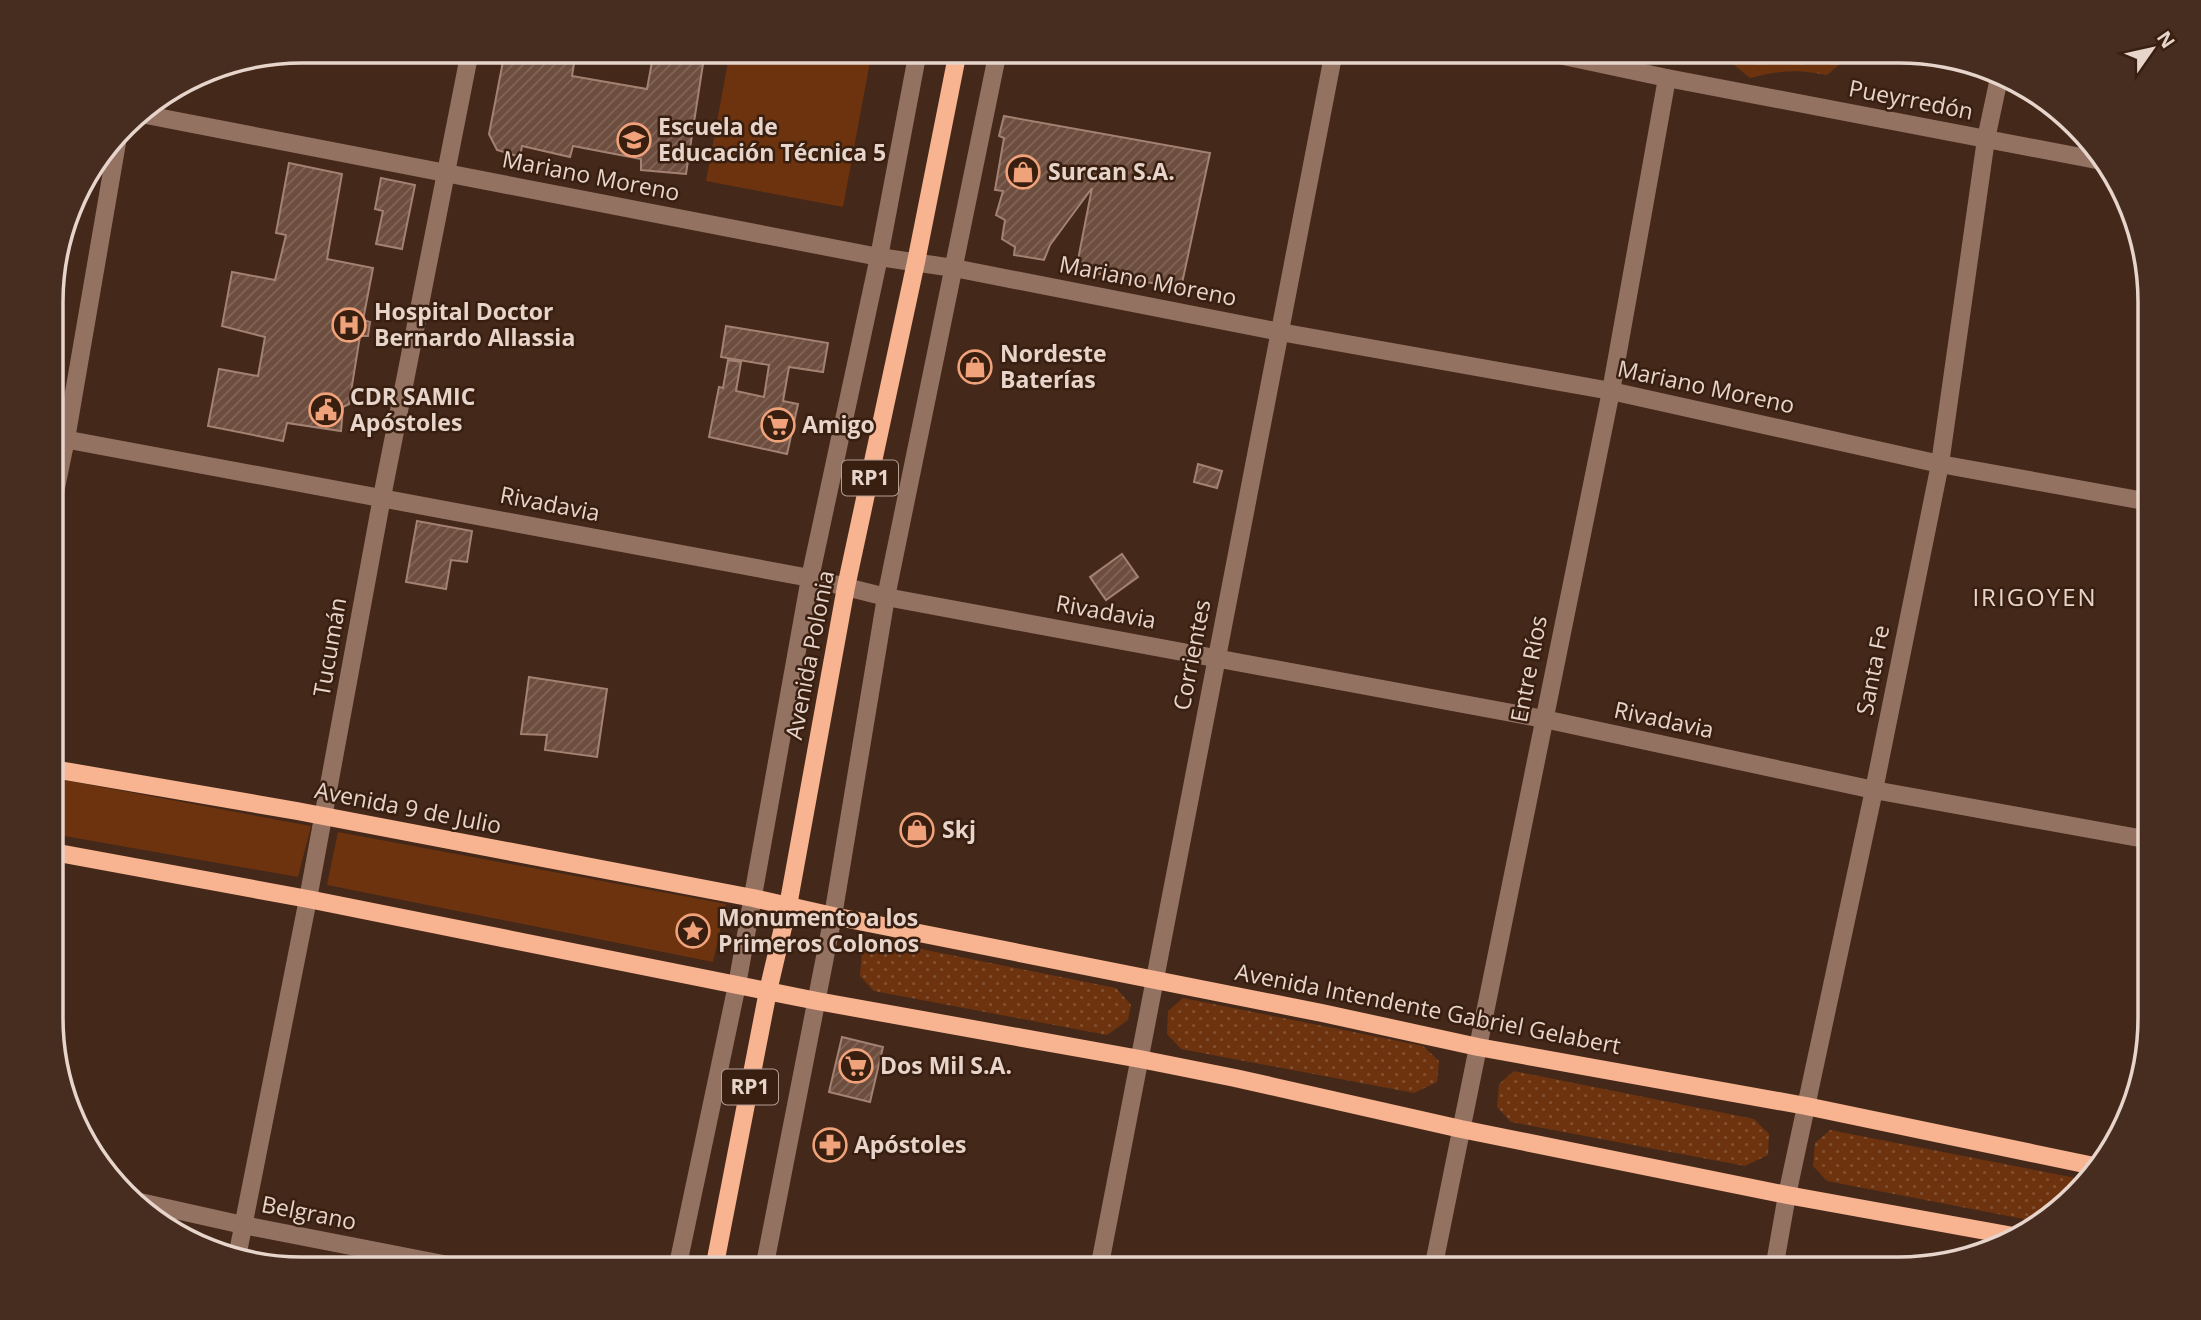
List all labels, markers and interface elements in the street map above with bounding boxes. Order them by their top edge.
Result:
north arrow [2117,14,2187,84]
text: N [2151,26,2181,53]
street label: Pueyrredón [1846,71,1976,127]
place label: Escuela de Educación Técnica 5 [658,110,886,168]
school or university icon: Escuela de Educación Técnica 5 [615,121,653,159]
street label: Mariano Moreno [500,142,683,208]
shop icon: Surcan S.A. [1004,153,1042,191]
place label: Surcan S.A. [1048,155,1175,187]
street label: Mariano Moreno [1057,247,1240,313]
place label: Hospital Doctor Bernardo Allassia [374,295,575,353]
hospital icon: Hospital Doctor Bernardo Allassia [330,306,368,344]
place label: Nordeste Baterías [1000,337,1107,395]
shop icon: Nordeste Baterías [956,348,994,386]
street label: Mariano Moreno [1615,352,1798,420]
place label: CDR SAMIC Apóstoles [350,380,475,438]
public building icon: CDR SAMIC Apóstoles [307,391,345,429]
supermarket icon: Amigo [759,406,797,444]
place label: Amigo [802,408,875,440]
road number: RP1 [842,461,898,496]
street label: Rivadavia [497,478,603,528]
street label: Avenida Polonia [777,567,841,742]
district label: IRIGOYEN [1972,580,2098,613]
street label: Rivadavia [1054,586,1159,636]
street label: Tucumán [305,595,353,699]
street label: Corrientes [1165,597,1217,713]
street label: Entre Ríos [1502,613,1554,725]
street label: Santa Fe [1848,622,1896,718]
street label: Rivadavia [1611,693,1717,745]
street label: Avenida 9 de Julio [312,773,504,841]
shop icon: Skj [898,811,936,849]
place label: Skj [942,813,976,845]
place label: Monumento a los Primeros Colonos [718,901,919,959]
place icon: Monumento a los Primeros Colonos [674,912,712,950]
street label: Avenida Intendente Gabriel Gelabert [1233,955,1624,1061]
supermarket icon: Dos Mil S.A. [837,1047,875,1085]
place label: Dos Mil S.A. [880,1049,1012,1081]
road number: RP1 [722,1070,778,1104]
pharmacy icon: Apóstoles [811,1126,849,1164]
place label: Apóstoles [854,1128,966,1160]
street label: Belgrano [259,1187,359,1237]

